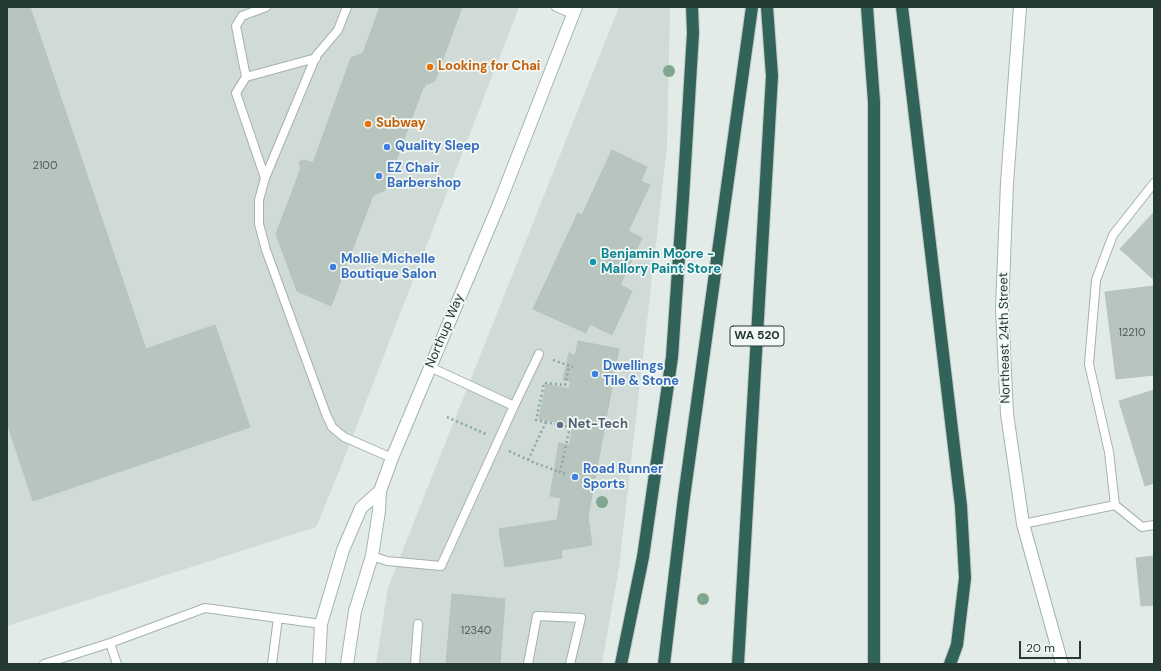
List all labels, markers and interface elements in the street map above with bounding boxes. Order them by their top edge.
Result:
place label: Looking for Chai [438,59,540,75]
marker: Looking for Chai [425,62,435,72]
place label: Subway [376,116,426,132]
marker: Subway [363,119,373,129]
place label: Quality Sleep [395,139,480,155]
marker: Quality Sleep [382,142,392,152]
house number: 2100 [33,159,57,173]
place label: EZ Chair Barbershop [387,161,461,192]
marker: EZ Chair Barbershop [374,171,384,181]
place label: Benjamin Moore - Mallory Paint Store [601,247,721,278]
place label: Mollie Michelle Boutique Salon [341,252,437,283]
marker: Benjamin Moore - Mallory Paint Store [588,257,598,267]
marker: Mollie Michelle Boutique Salon [328,262,338,272]
street label: Northeast 24th Street [996,272,1014,404]
street label: Northup Way [422,292,468,370]
road number: WA 520 [730,326,784,346]
house number: 12210 [1118,326,1146,340]
place label: Dwellings Tile & Stone [603,359,679,390]
marker: Dwellings Tile & Stone [590,369,600,379]
place label: Net-Tech [568,417,628,433]
marker: Net-Tech [555,420,565,430]
place label: Road Runner Sports [583,462,663,493]
marker: Road Runner Sports [570,472,580,482]
house number: 12340 [461,624,491,638]
scale bar [1021,633,1083,659]
text: 20 m [1026,640,1055,656]

